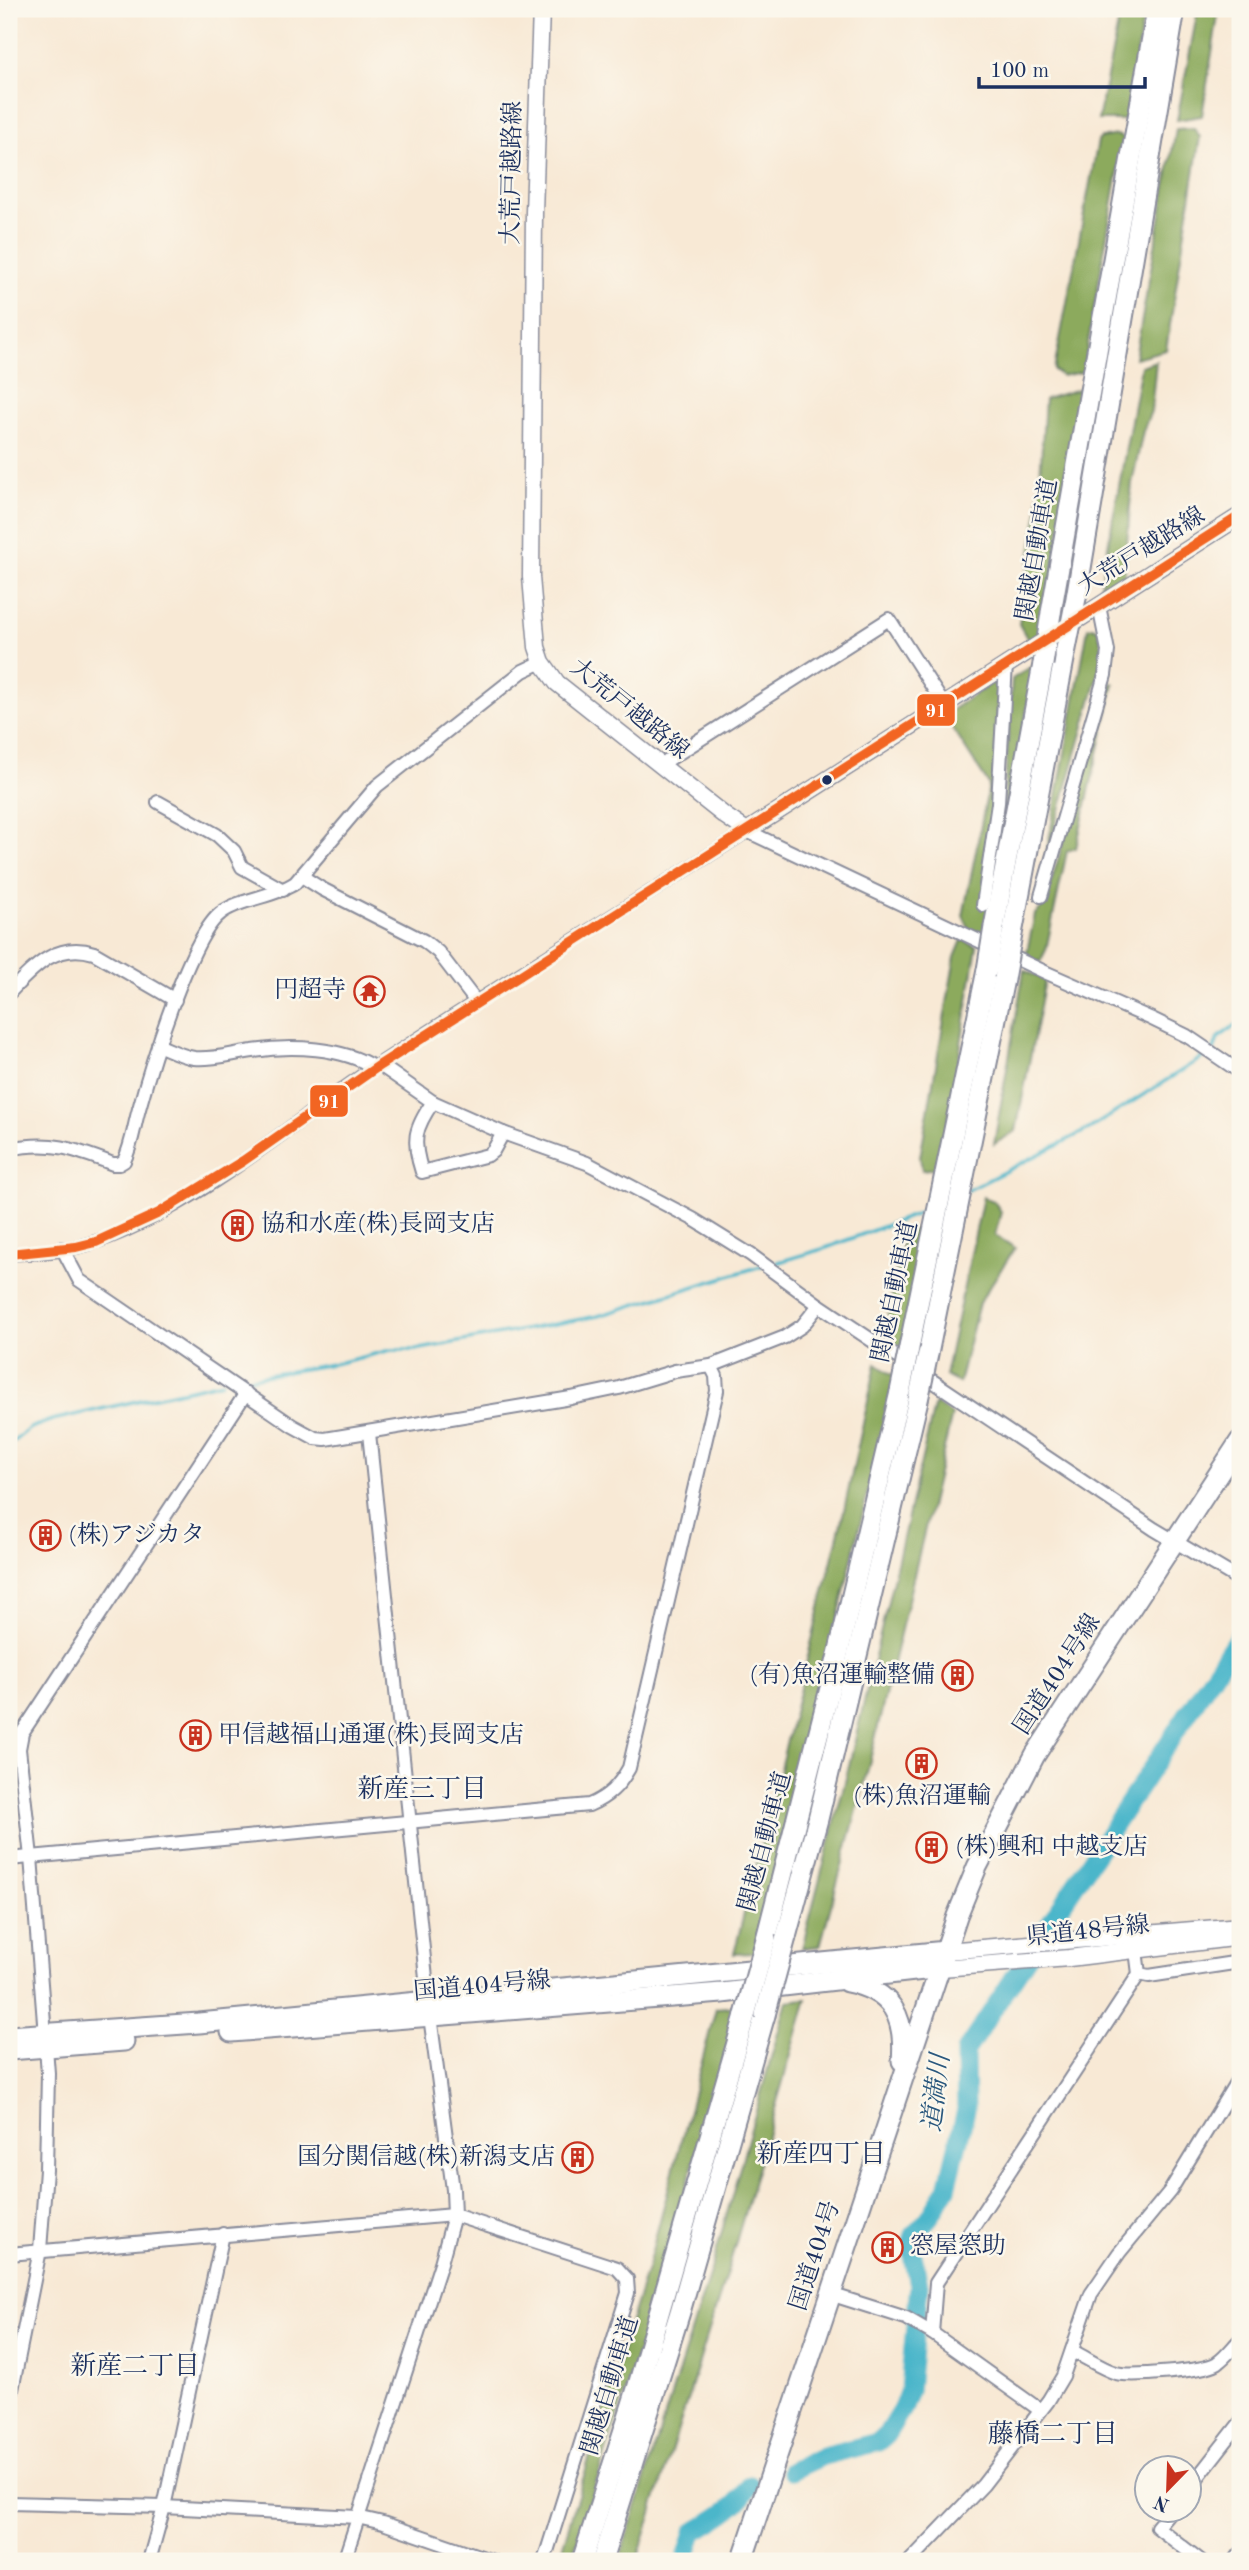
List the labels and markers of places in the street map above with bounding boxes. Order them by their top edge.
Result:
unlabelled marker [820,773,834,787]
temple icon: 円超寺 [352,974,386,1008]
place label: 円超寺 [274,976,346,1003]
building icon: 協和水産(株)長岡支店 [221,1208,255,1242]
place label: 協和水産(株)長岡支店 [261,1210,495,1237]
building icon: (株)アジカタ [28,1519,62,1553]
place label: (株)アジカタ [68,1521,205,1548]
building icon: (有)魚沼運輸整備 [941,1659,975,1693]
place label: (有)魚沼運輸整備 [749,1661,935,1688]
building icon: 甲信越福山通運(株)長岡支店 [178,1719,212,1753]
place label: 甲信越福山通運(株)長岡支店 [218,1721,524,1748]
building icon: (株)魚沼運輸 [905,1746,939,1780]
place label: (株)魚沼運輸 [853,1782,991,1809]
building icon: (株)興和 中越支店 [915,1831,949,1865]
place label: (株)興和 中越支店 [955,1833,1147,1860]
building icon: 国分関信越(株)新潟支店 [561,2141,595,2175]
place label: 国分関信越(株)新潟支店 [297,2143,555,2170]
building icon: 窓屋窓助 [870,2230,904,2264]
place label: 窓屋窓助 [910,2232,1006,2259]

